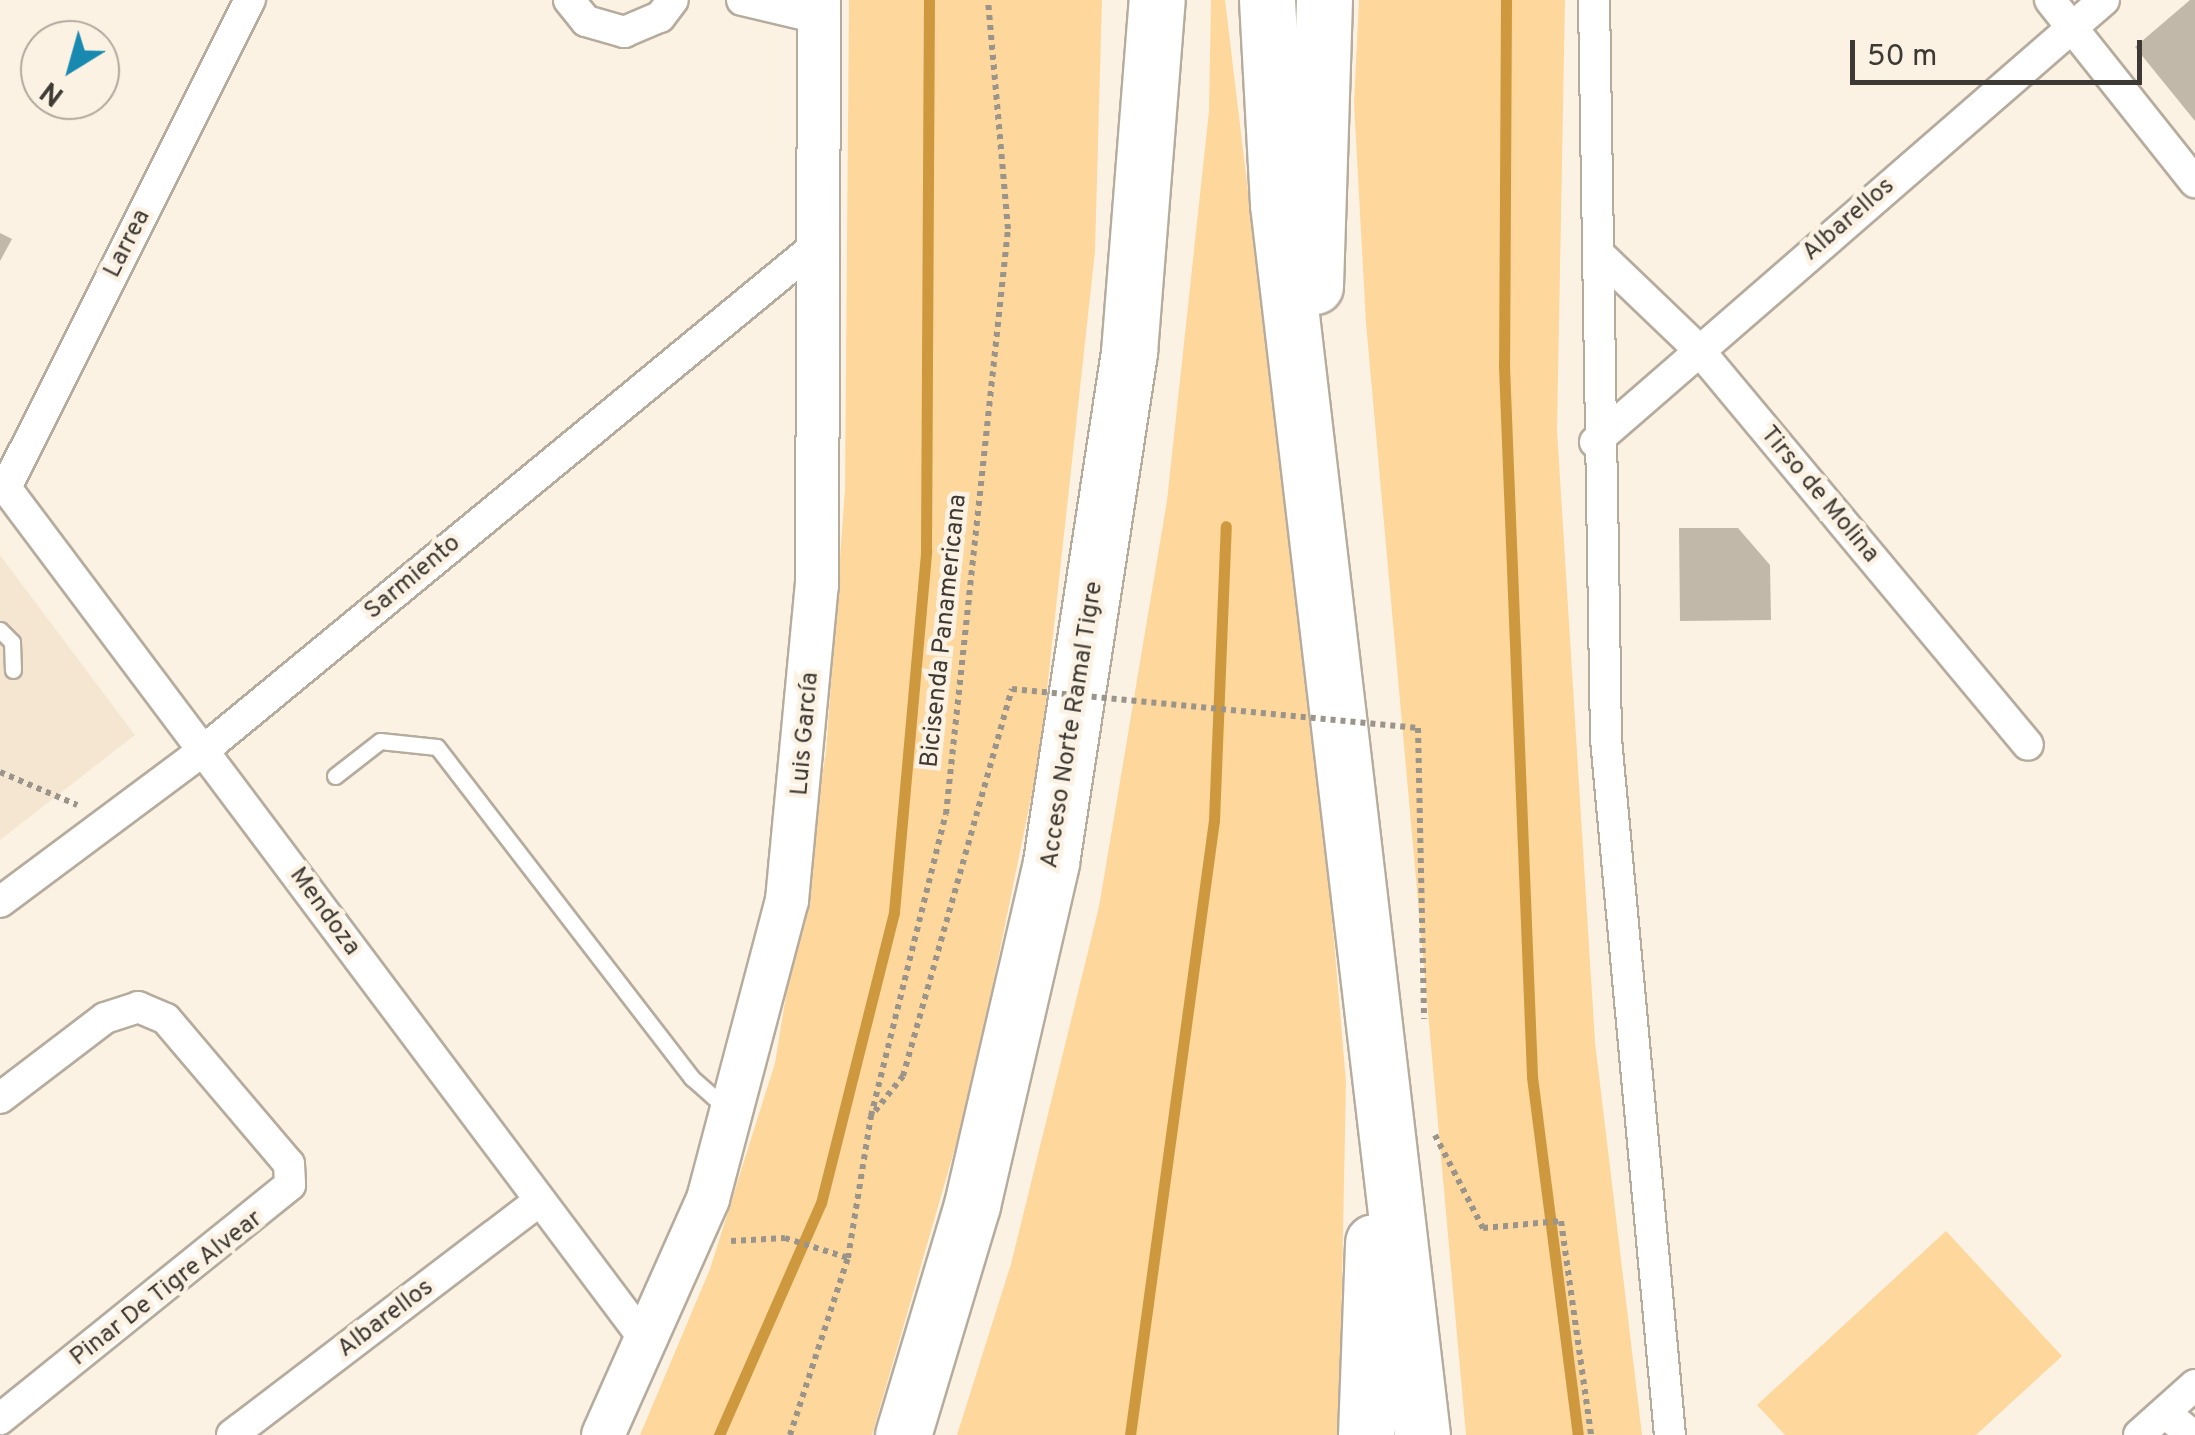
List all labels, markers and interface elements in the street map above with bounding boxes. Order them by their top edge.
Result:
north arrow [20,20,120,120]
scale bar [1855,20,2148,82]
text: 50 m [1867,39,1937,76]
text: N [34,72,72,113]
street label: Albarellos [1797,172,1901,268]
street label: Larrea [98,205,158,283]
street label: Tirso de Molina [1753,420,1885,570]
street label: Bicisenda Panamericana [916,493,974,769]
street label: Sarmiento [359,529,467,627]
street label: Acceso Norte Ramal Tigre [1035,579,1111,871]
street label: Luis García [786,671,826,797]
street label: Mendoza [282,862,366,962]
street label: Pinar De Tigre Alvear [64,1204,270,1374]
street label: Albarellos [332,1273,440,1365]

